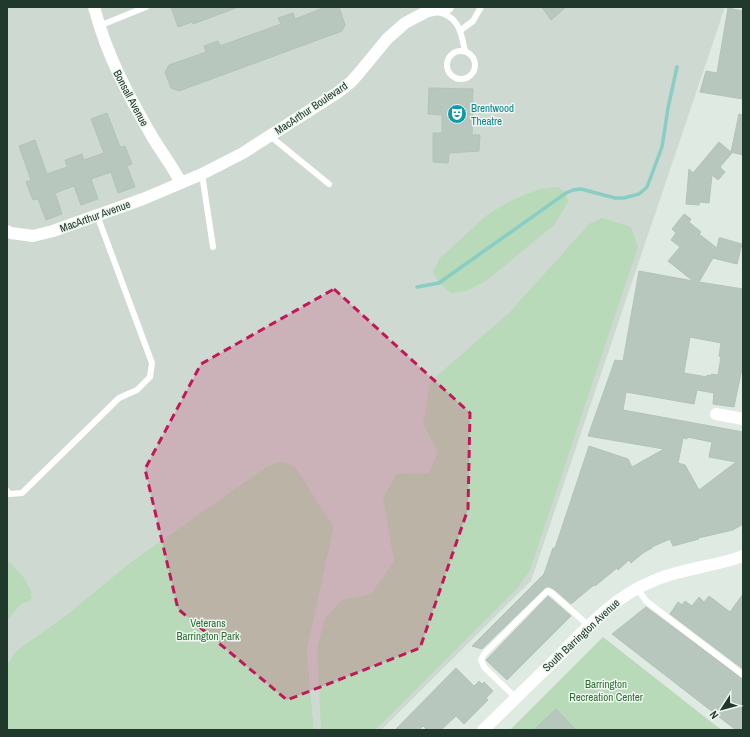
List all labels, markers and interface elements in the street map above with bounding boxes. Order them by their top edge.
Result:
street label: Bonsall Avenue [110,67,152,129]
street label: MacArthur Boulevard [272,79,350,137]
place label: Brentwood Theatre [471,101,514,128]
theatre icon: Brentwood Theatre [446,103,468,125]
street label: MacArthur Avenue [58,197,132,235]
street label: South Barrington Avenue [539,596,623,674]
park label: Veterans Barrington Park [176,616,240,643]
park label: Barrington Recreation Center [569,677,643,704]
north arrow [702,689,742,729]
text: N [706,708,721,722]

